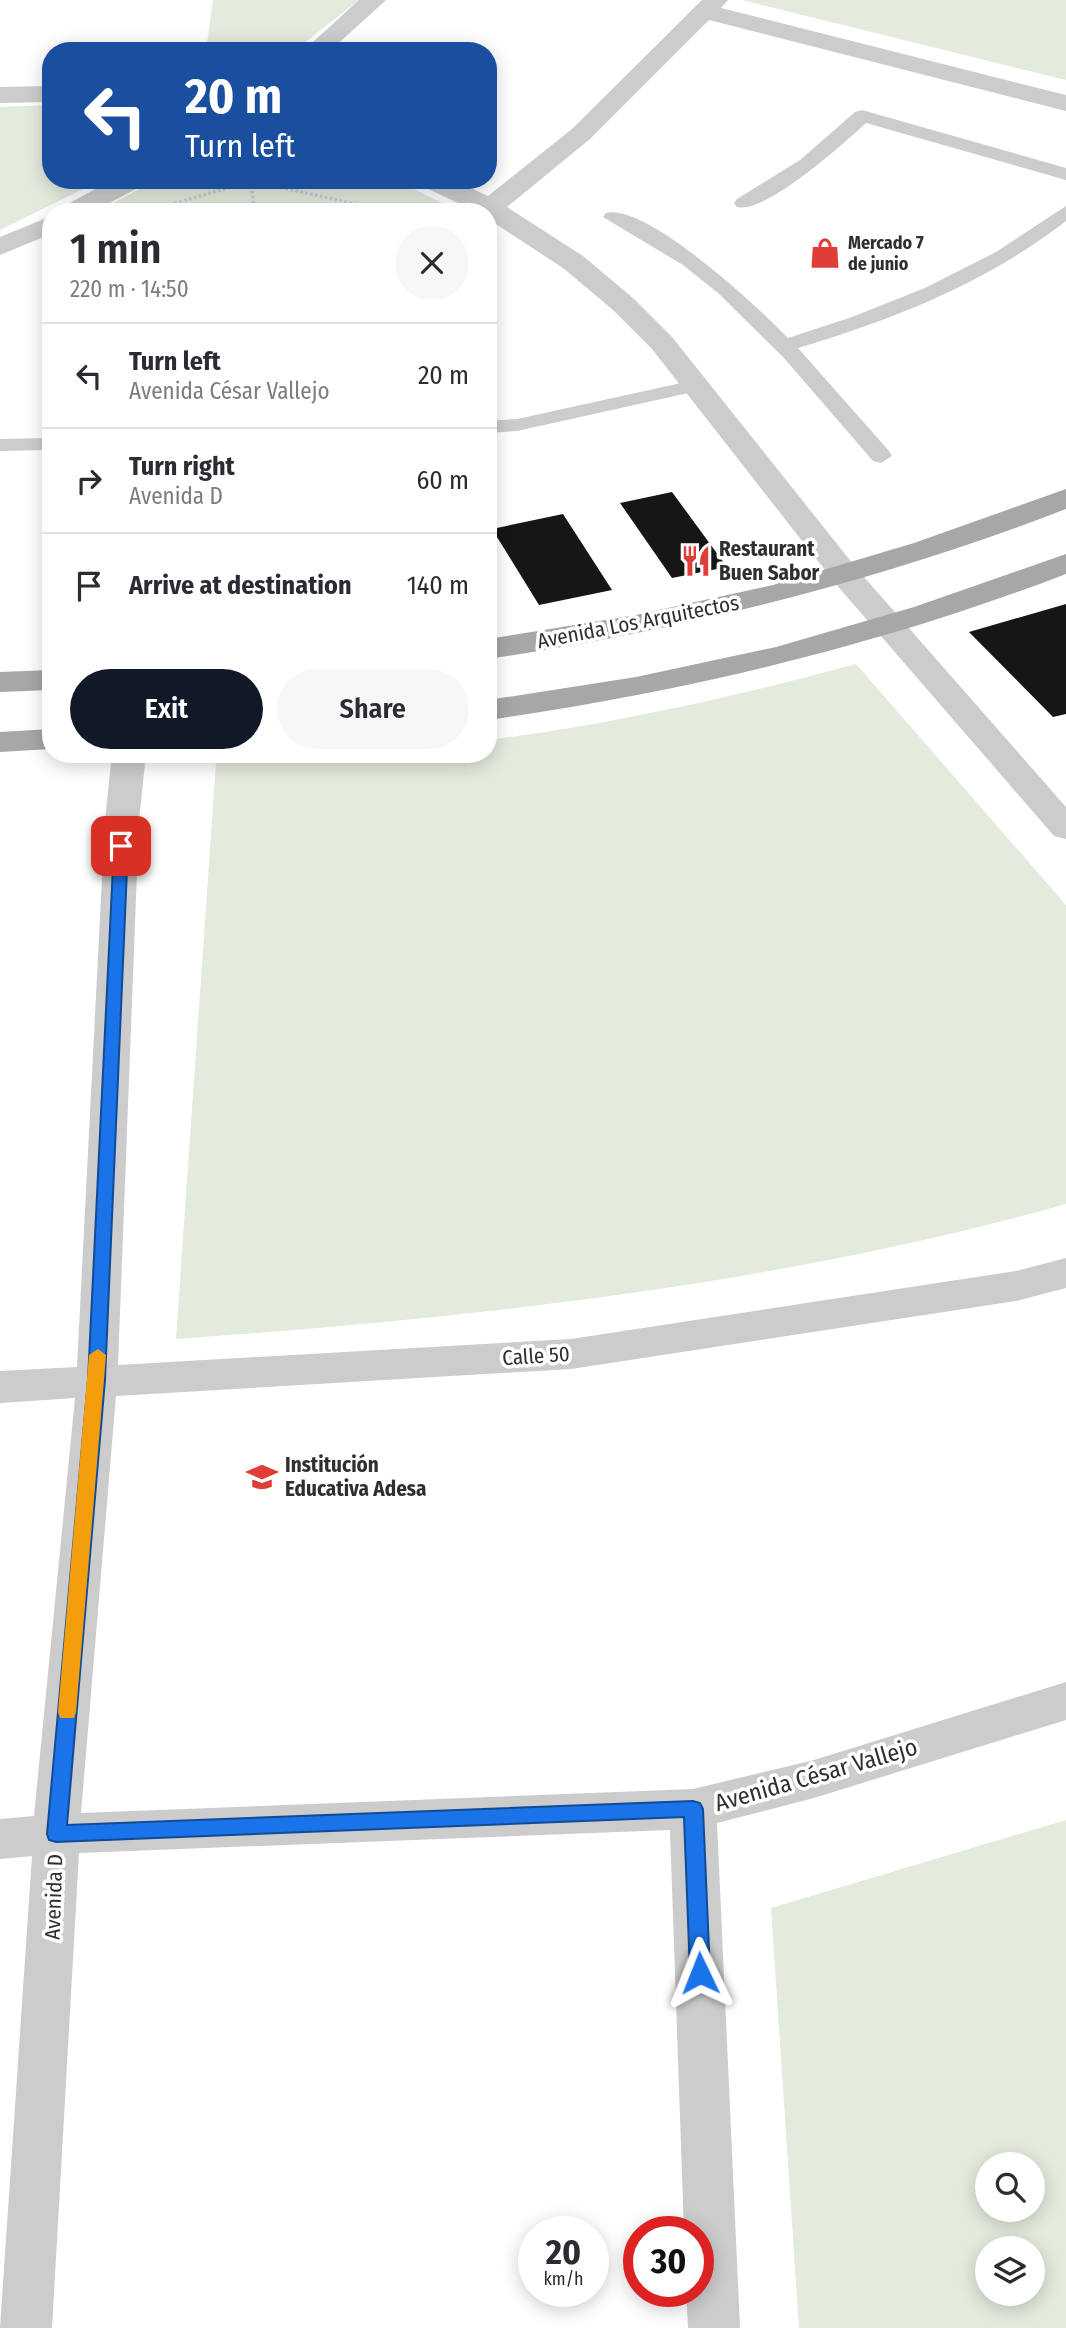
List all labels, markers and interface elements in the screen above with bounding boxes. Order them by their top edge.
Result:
text: 20 m [185,67,282,126]
icon: left [70,70,161,161]
text: Turn left [185,127,295,165]
text: 1 min [70,224,161,274]
button: close [395,226,469,300]
place label: Mercado 7 de junio [848,232,924,275]
shop icon: Mercado 7 de junio [808,236,842,270]
text: 220 m · 14:50 [70,275,189,303]
text: Turn left [129,346,221,377]
icon: left [70,357,108,395]
text: 20 m [418,360,469,391]
text: Avenida César Vallejo [129,377,330,405]
text: Turn right [129,451,235,482]
icon: right [70,462,108,500]
text: 60 m [416,465,469,496]
text: Avenida D [129,482,223,510]
place label: Restaurant Buen Sabor [719,536,820,586]
restaurant icon: Restaurant Buen Sabor [679,544,713,578]
icon: arrive [70,567,108,605]
text: Arrive at destination [129,570,352,601]
text: 140 m [407,570,469,601]
street label: Avenida Los Arquitectos [535,590,741,654]
button: Exit [70,669,263,749]
button: Share [277,669,469,749]
pin [91,816,151,876]
icon: arrive [102,827,140,865]
street label: Calle 50 [501,1341,571,1371]
place label: Institución Educativa Adesa [285,1452,426,1502]
school or university icon: Institución Educativa Adesa [245,1460,279,1494]
street label: Avenida César Vallejo [712,1733,920,1817]
street label: Avenida D [40,1854,68,1940]
position arrow [663,1936,737,2010]
map controls [975,2152,1045,2306]
button: search [975,2152,1045,2222]
speed limit sign: 30 [623,2216,714,2307]
text: 20 [546,2231,581,2273]
button: layers [975,2236,1045,2306]
text: km/h [543,2268,584,2290]

